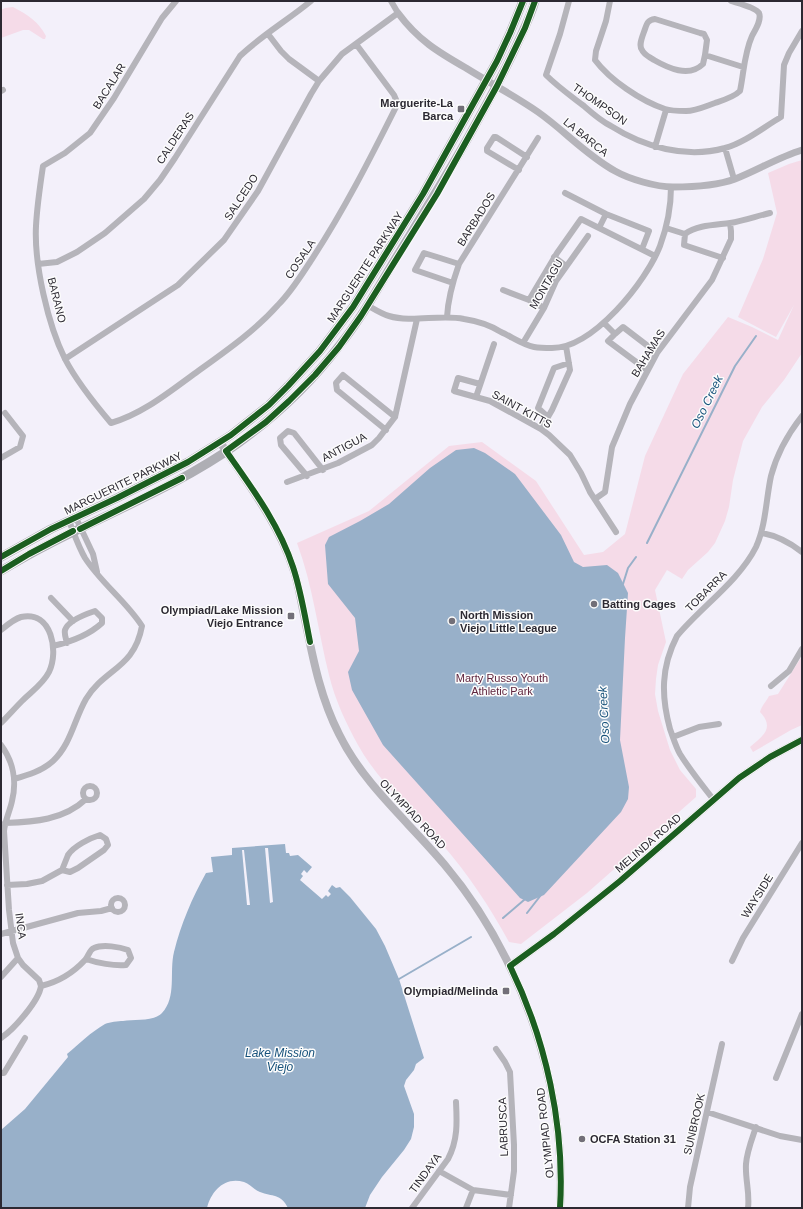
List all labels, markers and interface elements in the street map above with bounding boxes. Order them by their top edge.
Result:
street label: BACALAR [90,61,128,111]
street label: THOMPSON [571,81,630,127]
place label: Marguerite-La Barca [380,97,454,122]
marker: Marguerite-La Barca [456,104,466,114]
street label: CALDERAS [154,110,196,166]
street label: LA BARCA [561,115,611,159]
street label: SALCEDO [222,171,261,222]
street label: BARBADOS [455,190,497,248]
street label: MARGUERITE PARKWAY [325,209,406,325]
street label: COSALA [283,237,318,281]
street label: MONTAGU [527,257,565,311]
street label: BARANO [46,276,69,324]
street label: BAHAMAS [629,327,667,379]
water label: Oso Creek [688,372,726,431]
street label: SAINT KITTS [490,388,554,430]
street label: ANTIGUA [320,430,369,464]
street label: MARGUERITE PARKWAY [62,449,184,517]
street label: TOBARRA [683,568,729,614]
place label: Batting Cages [602,598,676,610]
marker: Batting Cages [589,599,599,609]
place label: Olympiad/Lake Mission Viejo Entrance [161,604,283,629]
place label: North Mission Viejo Little League [460,609,557,634]
marker: Olympiad/Lake Mission Viejo Entrance [286,611,296,621]
marker: North Mission Viejo Little League [447,616,457,626]
park label: Marty Russo Youth Athletic Park [456,672,548,697]
water label: Oso Creek [595,685,612,744]
street label: OLYMPIAD ROAD [378,777,448,851]
street label: MELINDA ROAD [613,811,683,875]
street label: WAYSIDE [739,872,775,920]
street label: INCA [13,912,29,941]
place label: Olympiad/Melinda [404,985,499,997]
marker: Olympiad/Melinda [501,986,511,996]
water label: Lake Mission Viejo [245,1046,315,1074]
street label: OLYMPIAD ROAD [534,1087,556,1179]
street label: SUNBROOK [681,1091,707,1156]
street label: LABRUSCA [496,1096,510,1157]
place label: OCFA Station 31 [590,1133,676,1145]
marker: OCFA Station 31 [577,1134,587,1144]
street label: TINDAYA [407,1150,444,1195]

